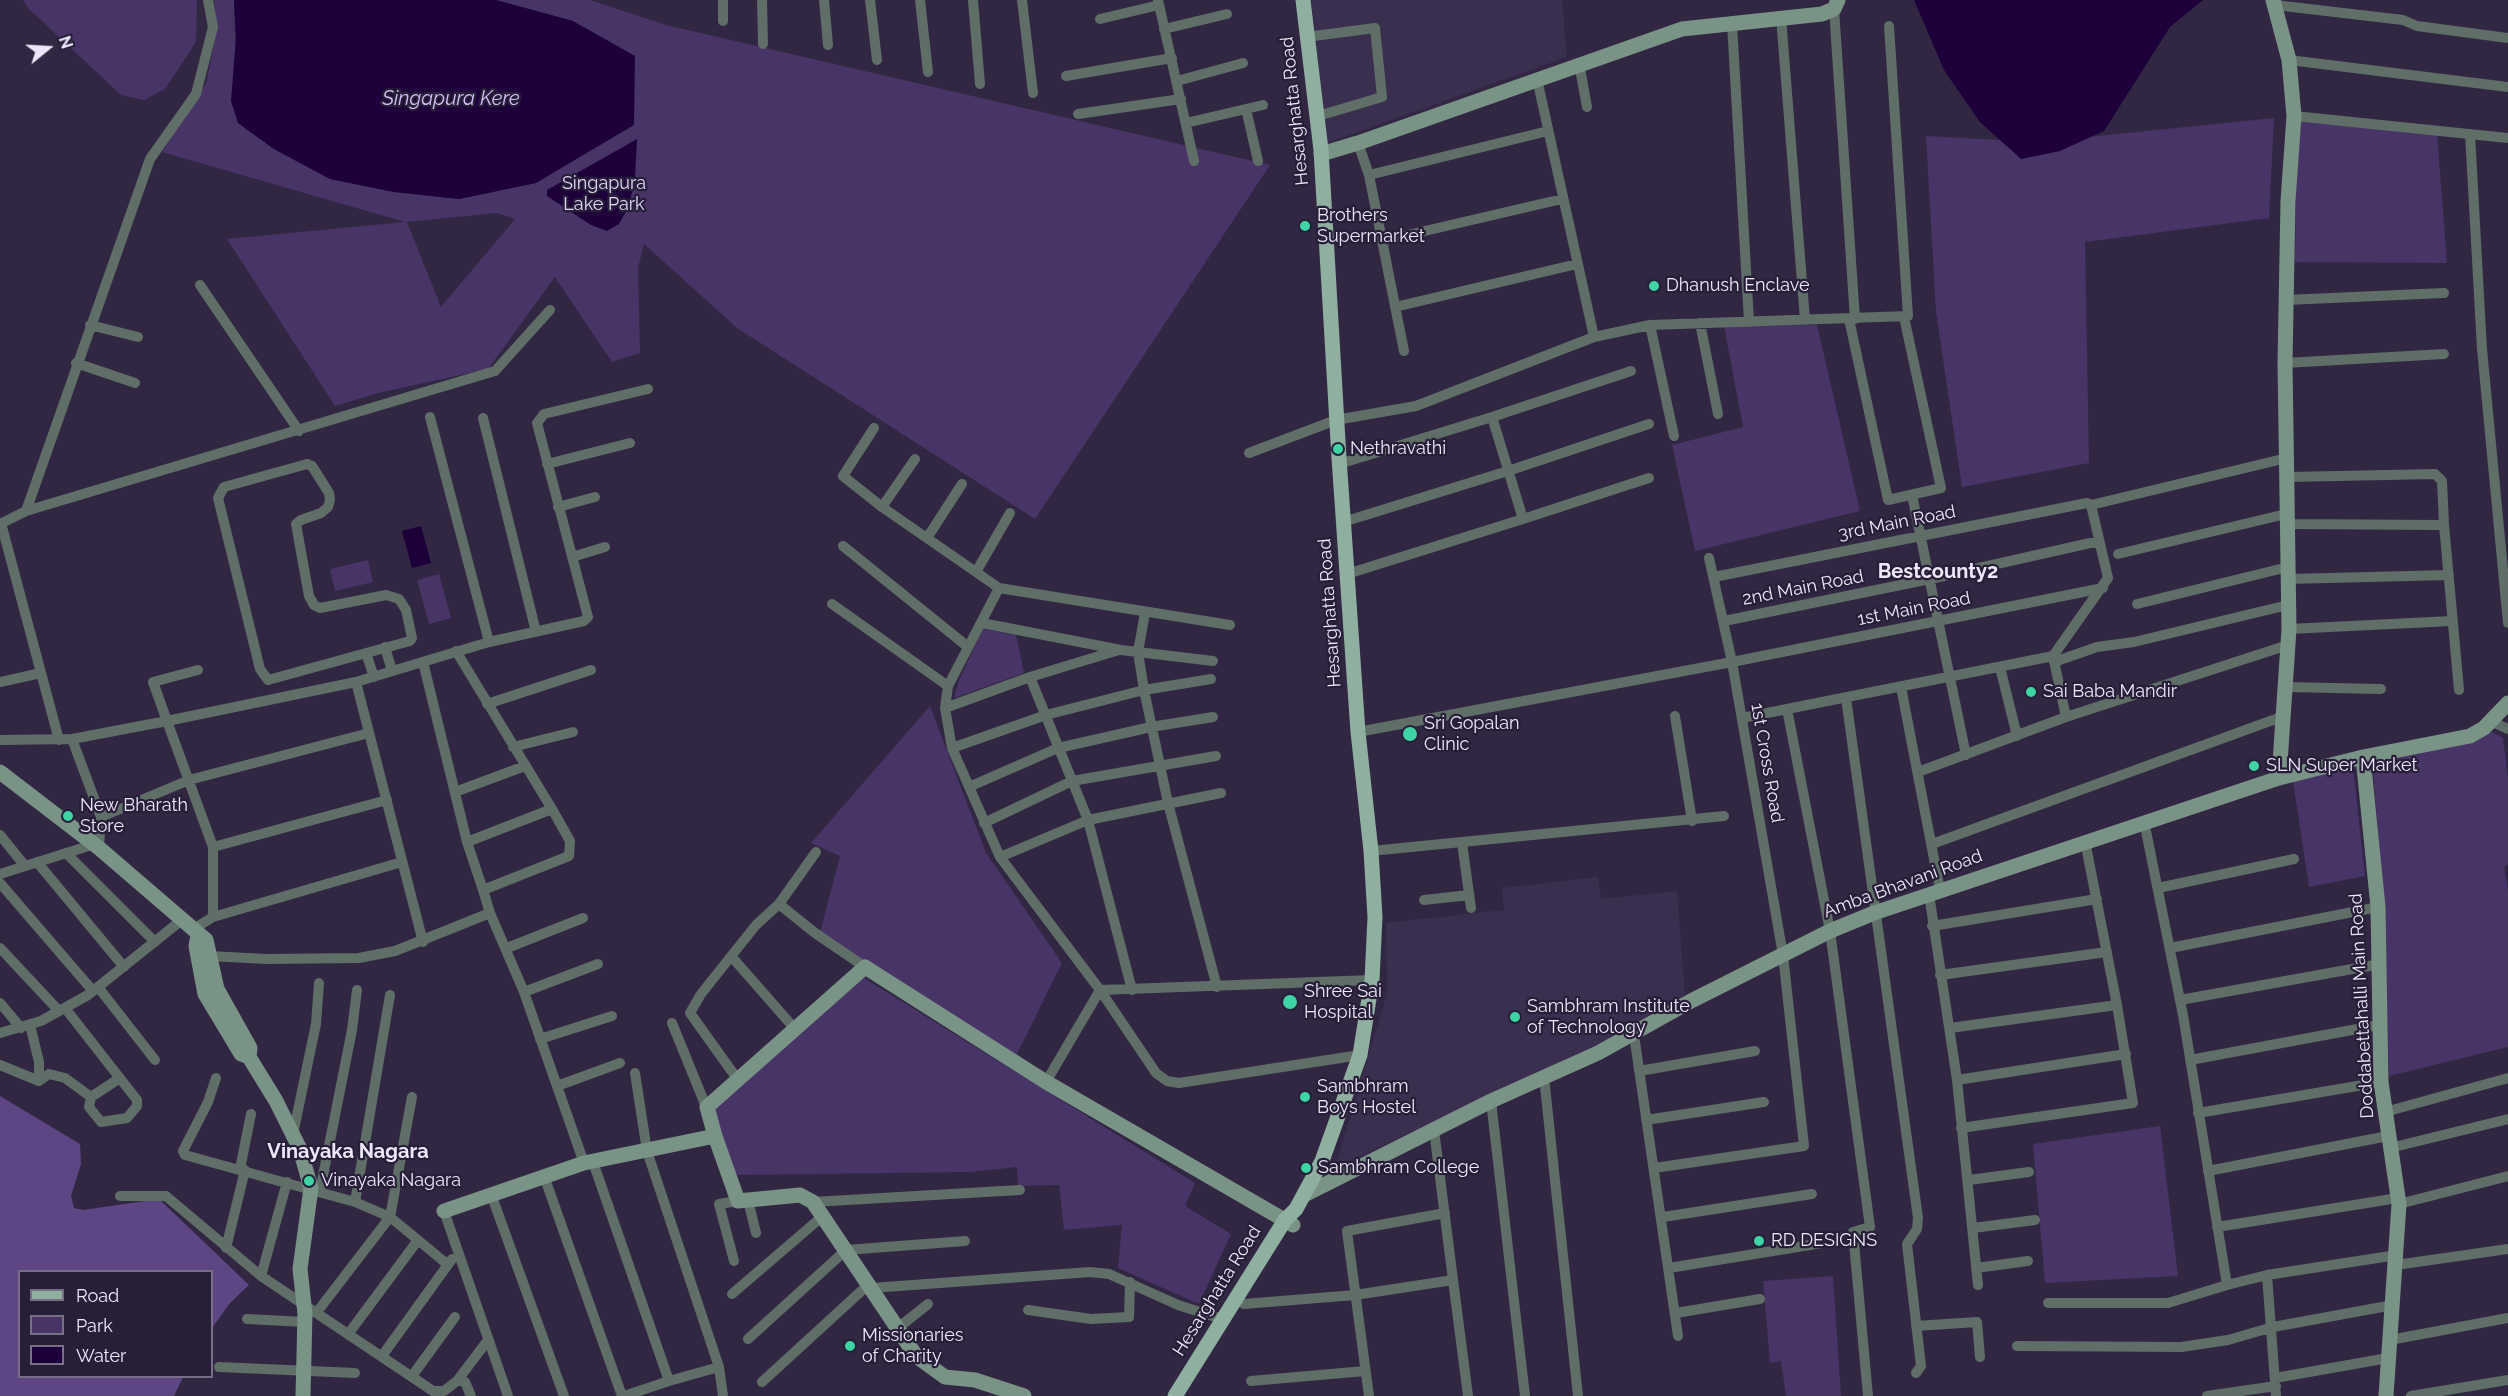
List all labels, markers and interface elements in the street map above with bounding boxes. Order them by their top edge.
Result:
north arrow [18,18,78,78]
text: N [55,34,77,51]
street label: Hesarghatta Road [1276,36,1314,186]
water label: Singapura Kere [382,87,520,111]
park label: Singapura Lake Park [562,173,646,216]
place label: Brothers Supermarket [1317,205,1425,248]
marker: Brothers Supermarket [1298,219,1312,233]
place label: Dhanush Enclave [1666,275,1810,297]
marker: Dhanush Enclave [1647,279,1661,293]
place label: Nethravathi [1350,438,1446,460]
marker: Nethravathi [1331,442,1345,456]
street label: 3rd Main Road [1836,501,1958,545]
street label: Hesarghatta Road [1314,538,1346,688]
district label: Bestcounty2 [1878,560,1998,584]
street label: 2nd Main Road [1740,566,1866,610]
street label: 1st Main Road [1856,587,1972,631]
place label: Sai Baba Mandir [2043,681,2177,703]
marker: Sai Baba Mandir [2024,685,2038,699]
street label: 1st Cross Road [1746,701,1788,825]
place label: Sri Gopalan Clinic [1424,713,1519,756]
marker: Sri Gopalan Clinic [1401,725,1419,743]
place label: SLN Super Market [2266,755,2417,777]
marker: SLN Super Market [2247,759,2261,773]
place label: New Bharath Store [80,795,188,838]
marker: New Bharath Store [61,809,75,823]
street label: Amba Bhavani Road [1821,845,1985,923]
street label: Doddabettahalli Main Road [2345,893,2379,1119]
place label: Shree Sai Hospital [1304,981,1382,1024]
marker: Shree Sai Hospital [1281,993,1299,1011]
place label: Sambhram Institute of Technology [1527,996,1690,1038]
marker: Sambhram Institute of Technology [1508,1010,1522,1024]
place label: Sambhram Boys Hostel [1317,1076,1416,1118]
marker: Sambhram Boys Hostel [1298,1090,1312,1104]
district label: Vinayaka Nagara [267,1140,429,1164]
place label: Sambhram College [1318,1157,1479,1179]
marker: Sambhram College [1299,1161,1313,1175]
place label: Vinayaka Nagara [321,1170,461,1192]
marker: Vinayaka Nagara [302,1174,316,1188]
street label: Hesarghatta Road [1168,1222,1266,1360]
place label: RD DESIGNS [1771,1230,1877,1252]
marker: RD DESIGNS [1752,1234,1766,1248]
legend [18,1270,213,1378]
text: Road [76,1285,119,1306]
text: Park [76,1315,113,1336]
place label: Missionaries of Charity [862,1325,964,1368]
marker: Missionaries of Charity [843,1339,857,1353]
text: Water [76,1345,126,1366]

